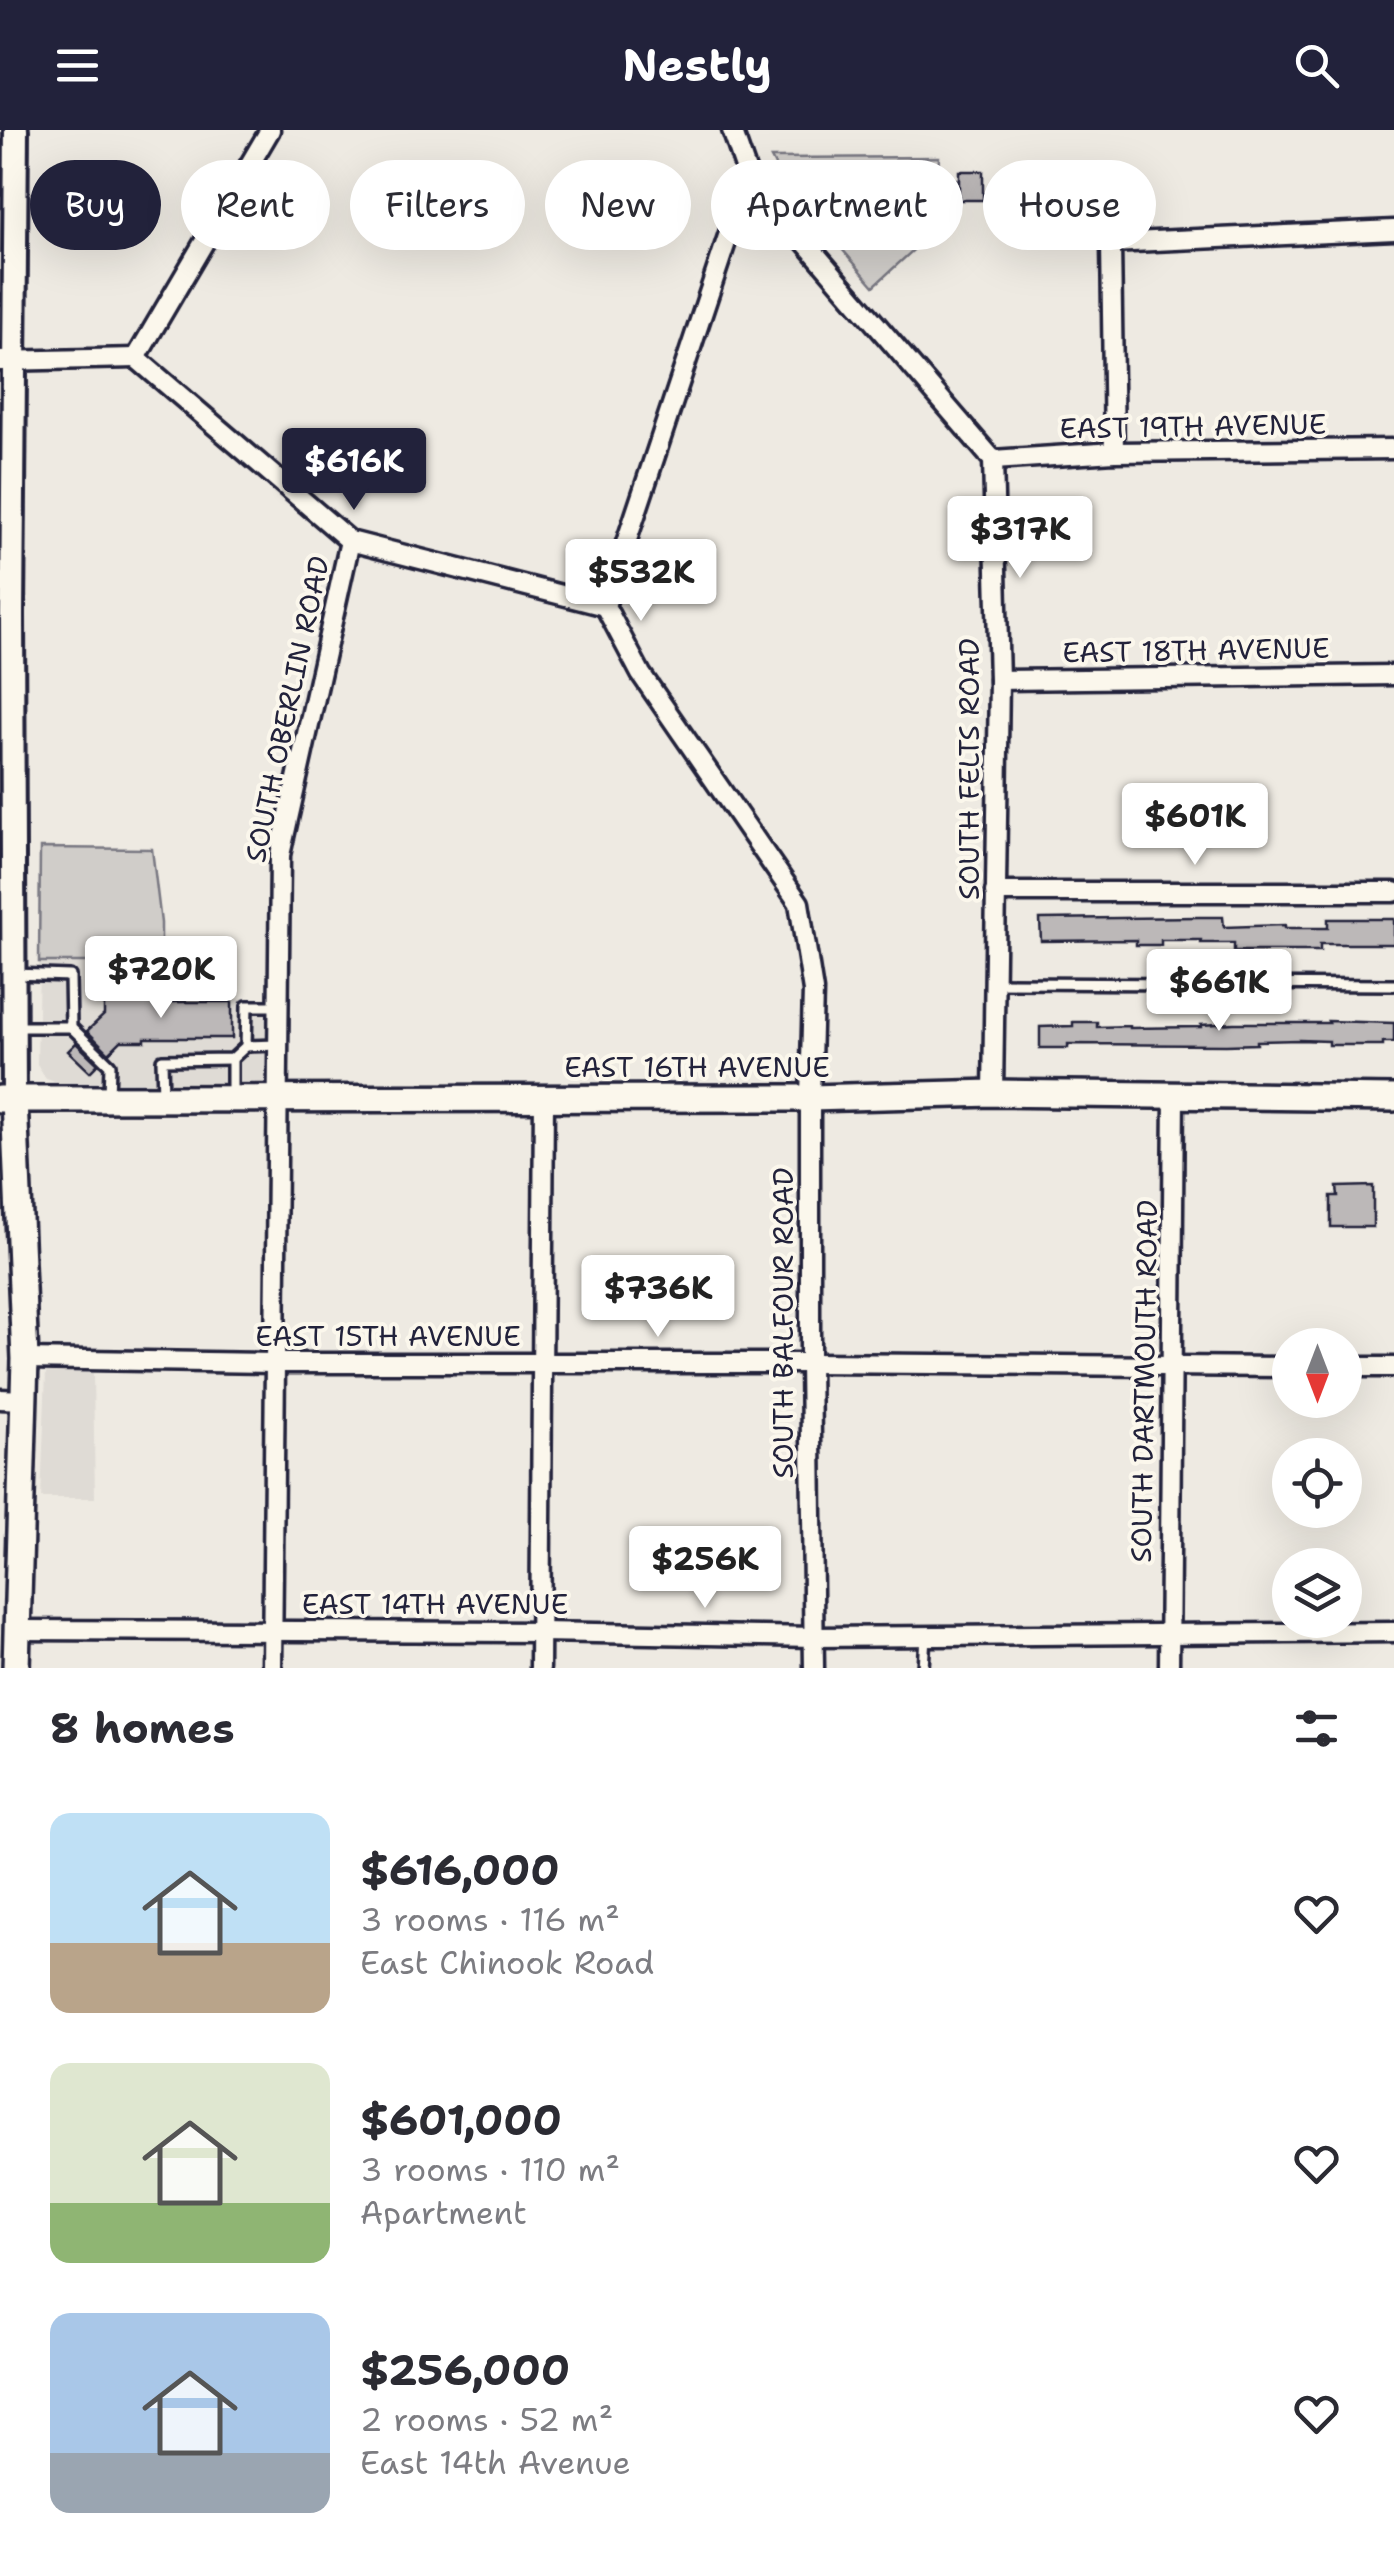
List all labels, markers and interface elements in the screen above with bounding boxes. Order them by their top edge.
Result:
text: Nestly [622,35,772,95]
icon: menu [50,38,105,93]
icon: search [1289,38,1344,93]
chip: Buy [30,160,161,250]
chip: Rent [181,160,330,250]
chip: Filters [350,160,525,250]
chip: New [545,160,691,250]
chip: Apartment [711,160,963,250]
chip: House [983,160,1156,250]
street label: EAST 19TH AVENUE [1059,405,1327,447]
pin: $616K [284,428,424,513]
text: $616K [304,439,404,482]
pin: $317K [950,496,1090,581]
text: $317K [969,507,1071,550]
pin: $532K [571,539,711,624]
text: $532K [587,550,695,593]
street label: SOUTH OBERLIN ROAD [236,552,338,866]
street label: EAST 18TH AVENUE [1062,629,1330,671]
street label: SOUTH FELTS ROAD [950,638,988,900]
pin: $601K [1125,783,1265,868]
text: $601K [1144,794,1246,837]
pin: $720K [91,936,231,1021]
text: $720K [107,947,215,990]
pin: $661K [1149,949,1289,1034]
text: $661K [1169,960,1269,1003]
street label: EAST 16TH AVENUE [564,1048,830,1086]
street label: SOUTH BALFOUR ROAD [764,1167,802,1479]
street label: SOUTH DARTMOUTH ROAD [1122,1199,1166,1563]
pin: $736K [588,1255,728,1340]
text: $736K [603,1266,713,1309]
street label: EAST 15TH AVENUE [255,1317,521,1355]
north arrow [1272,1328,1362,1418]
map controls [1272,1328,1362,1638]
button: locate [1272,1438,1362,1528]
pin: $256K [635,1526,775,1611]
text: $256K [651,1537,759,1580]
button: layers [1272,1548,1362,1638]
street label: EAST 14TH AVENUE [302,1585,568,1623]
text: 8 homes [50,1700,235,1756]
icon: filters [1289,1701,1344,1756]
text: $616,000 [360,1842,560,1898]
icon: home [130,1853,250,1973]
icon: heart [1289,1886,1344,1941]
text: 3 rooms · 116 m² [360,1898,620,1941]
text: East Chinook Road [360,1941,654,1984]
text: $601,000 [360,2092,562,2148]
icon: home [130,2103,250,2223]
icon: heart [1289,2136,1344,2191]
text: 3 rooms · 110 m² [360,2148,620,2191]
text: Apartment [360,2191,527,2234]
text: $256,000 [360,2342,570,2398]
icon: home [130,2353,250,2473]
icon: heart [1289,2386,1344,2441]
text: 2 rooms · 52 m² [360,2398,613,2441]
text: East 14th Avenue [360,2441,631,2484]

